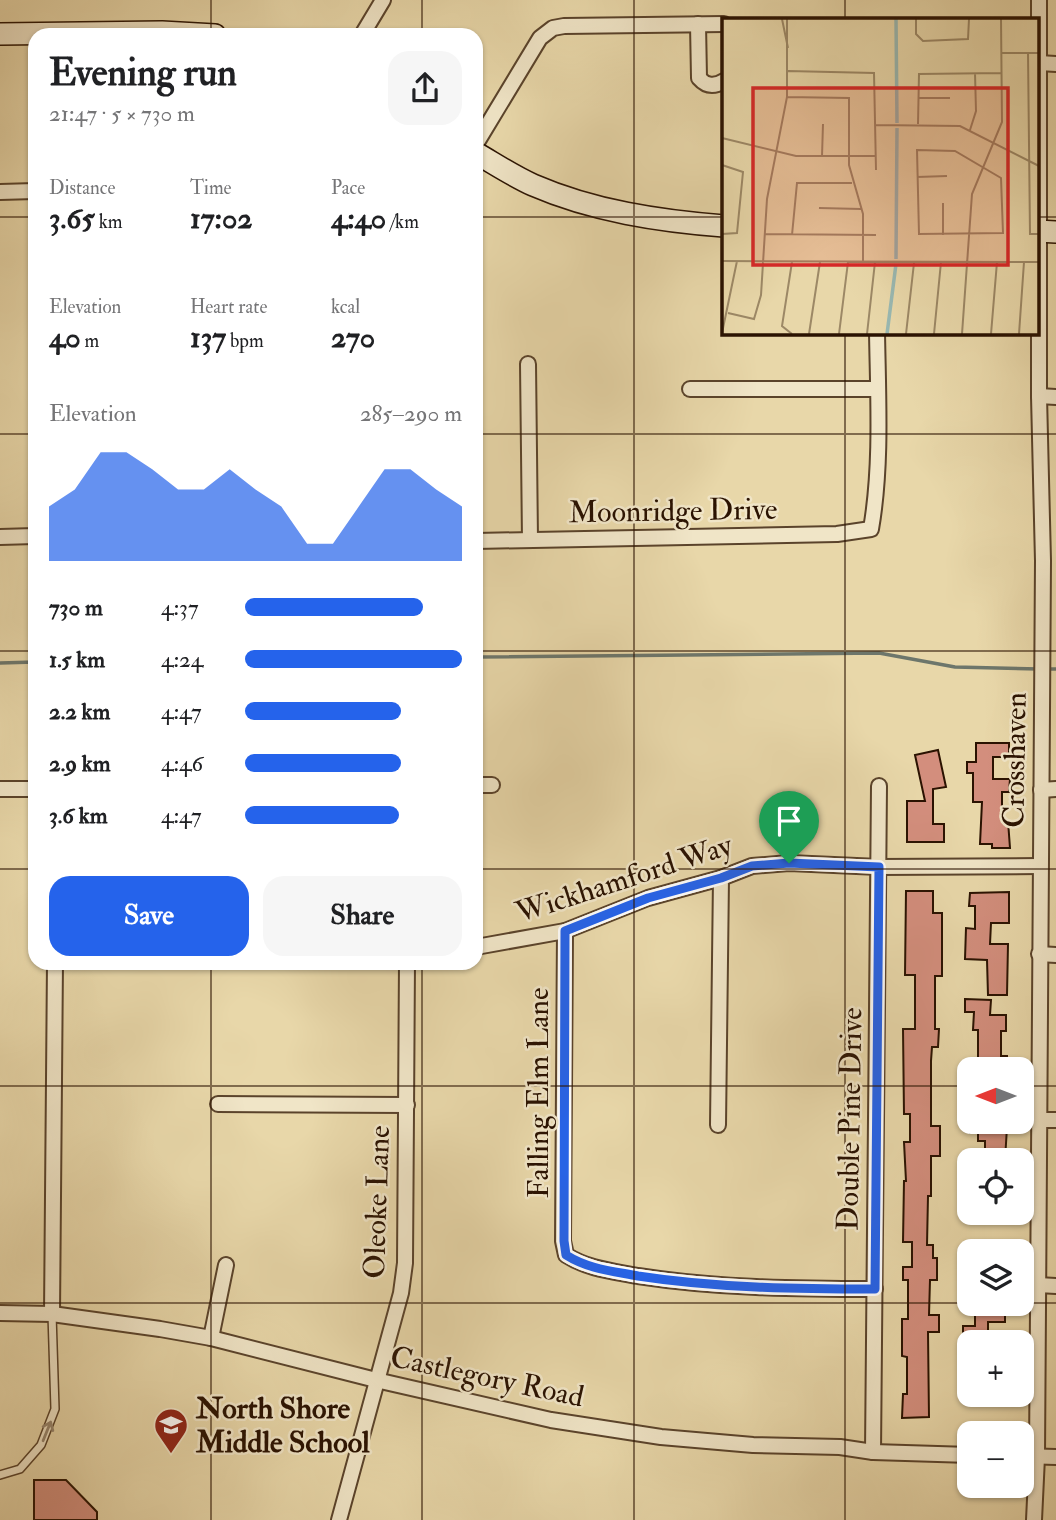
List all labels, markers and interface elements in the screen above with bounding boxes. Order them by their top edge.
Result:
inset map [722,18,1038,334]
text: Evening run [49,49,237,97]
button: share [388,51,462,125]
text: 21:47 · 5 × 730 m [49,99,195,128]
text: Distance [49,176,115,200]
text: Time [190,176,232,200]
text: Pace [331,176,365,200]
text: 3.65 [49,200,95,237]
text: 17:02 [190,200,253,237]
text: 4:40 [331,200,386,237]
text: km [95,210,122,234]
text: /km [386,210,419,234]
text: Elevation [49,295,121,319]
text: Heart rate [190,295,267,319]
text: kcal [331,295,360,319]
text: 40 [49,319,81,356]
text: 137 [190,319,226,356]
text: 270 [331,319,375,356]
text: m [81,329,99,353]
text: bpm [226,329,264,353]
text: Elevation [49,399,137,428]
text: 285–290 m [360,399,462,428]
street label: Moonridge Drive [568,491,778,531]
text: 730 m [49,593,103,622]
text: 4:37 [161,593,198,622]
text: 1.5 km [49,645,105,674]
text: 4:24 [161,645,203,674]
street label: Crosshaven [995,692,1035,828]
text: 2.2 km [49,697,110,726]
text: 4:47 [161,697,202,726]
text: 2.9 km [49,749,111,778]
text: 4:46 [161,749,203,778]
pin [759,791,819,863]
text: 3.6 km [49,801,108,830]
text: 4:47 [161,801,202,830]
icon: arrive [770,802,808,840]
street label: Wickhamford Way [510,826,738,932]
button: Save [49,876,249,956]
button: Share [263,876,462,956]
street label: Falling Elm Lane [520,987,557,1199]
street label: Double Pine Drive [830,1007,870,1231]
north arrow [957,1057,1034,1134]
map controls [957,1057,1034,1498]
street label: Oleoke Lane [356,1125,398,1279]
button: locate [957,1148,1034,1225]
button: layers [957,1239,1034,1316]
button: + [957,1330,1034,1407]
street label: Castlegory Road [387,1338,587,1416]
place label: North Shore Middle School [195,1390,370,1461]
school or university icon: North Shore Middle School [152,1406,190,1455]
one-way arrow [41,1420,54,1442]
button: − [957,1421,1034,1498]

